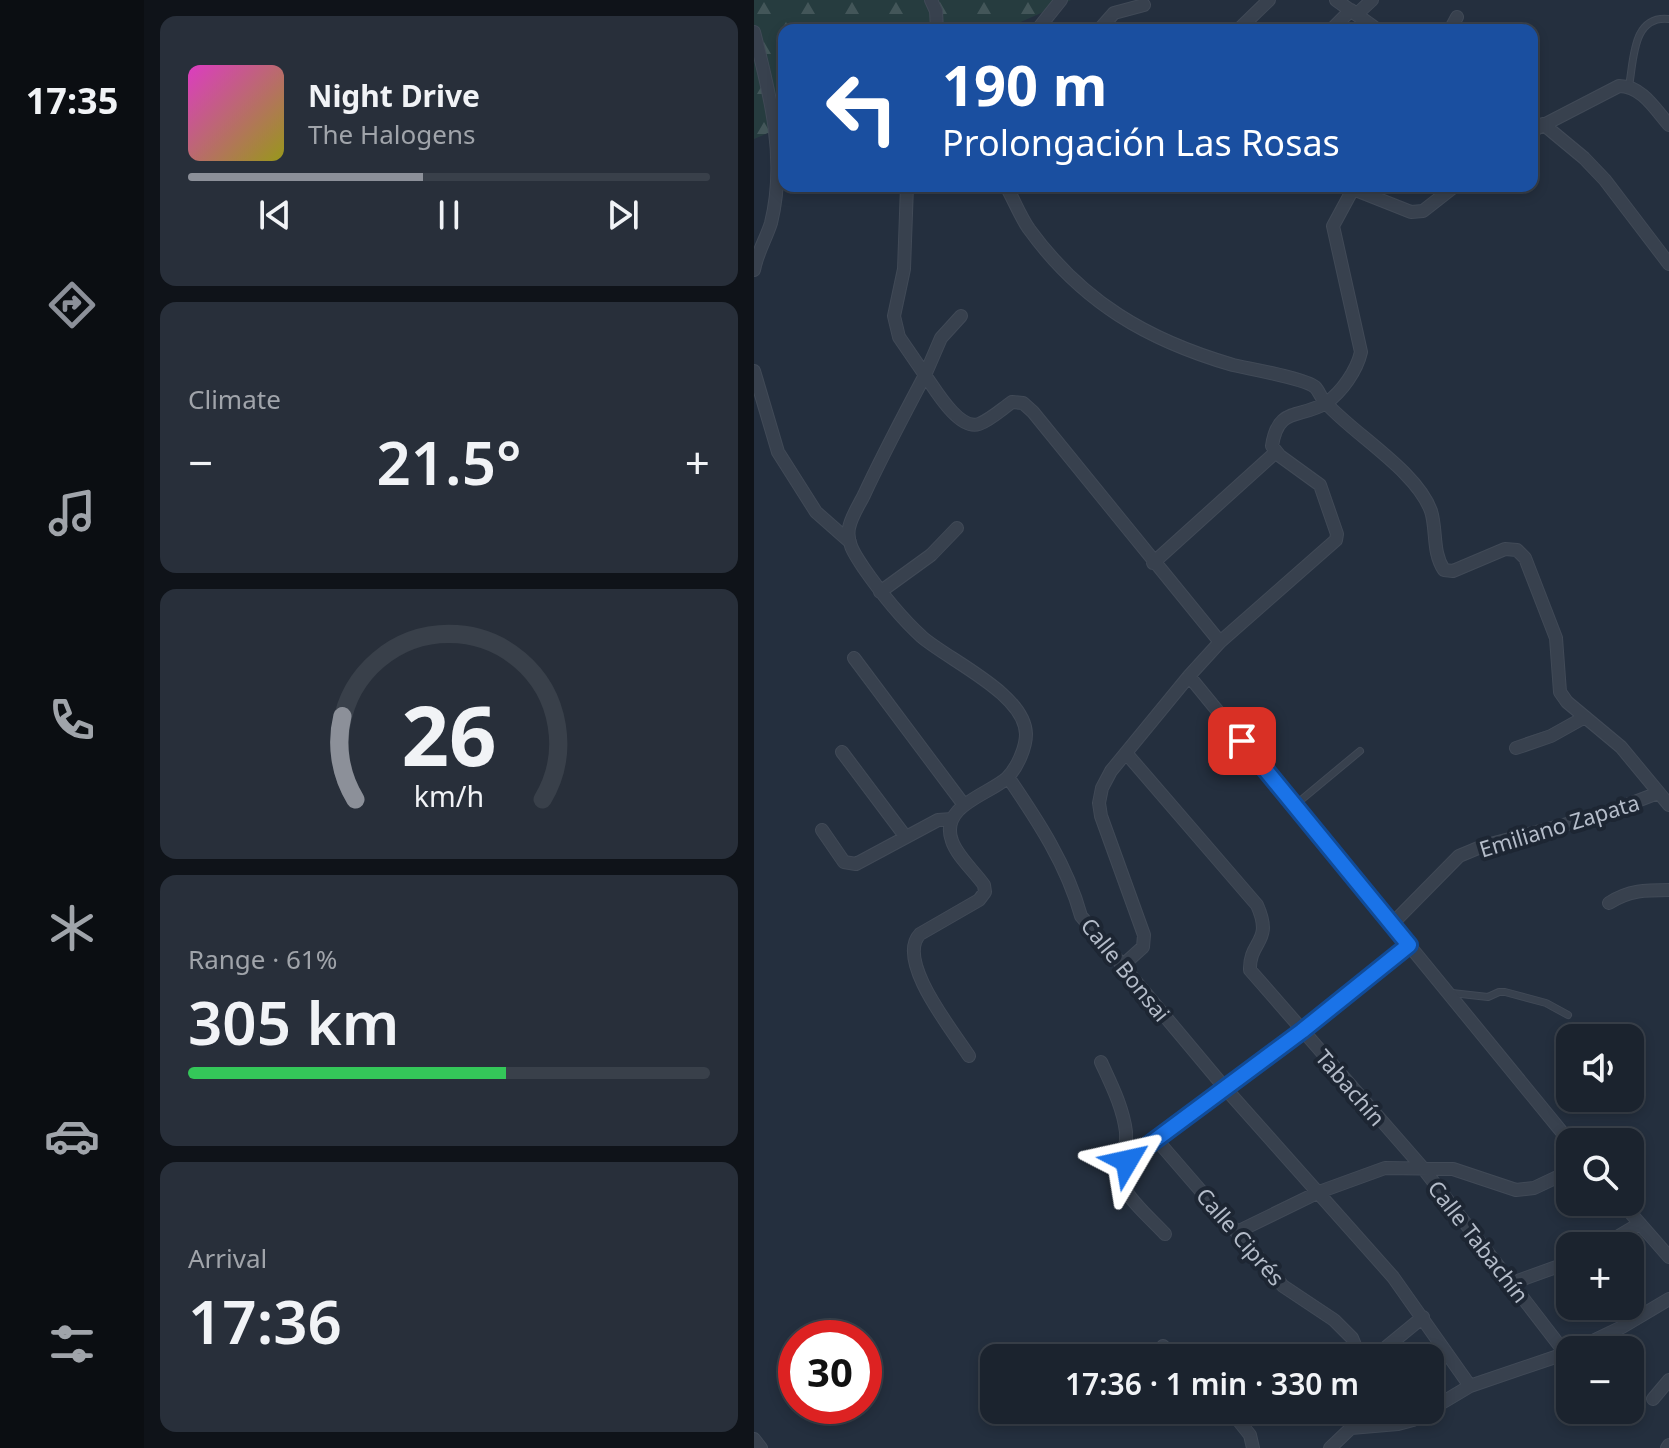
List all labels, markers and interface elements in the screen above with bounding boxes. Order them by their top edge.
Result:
text: 190 m [942,46,1107,122]
icon: left [810,56,914,160]
text: Night Drive [308,75,480,116]
text: 17:35 [26,76,118,125]
text: The Halogens [308,116,475,152]
text: Prolongación Las Rosas [942,118,1340,167]
icon: previous [253,193,297,237]
icon: pause [427,193,471,237]
icon: next [601,193,645,237]
icon: directions [44,277,100,333]
text: Climate [188,381,281,417]
text: 21.5° [376,421,522,503]
text: − [188,432,213,492]
text: + [685,432,710,492]
icon: music [44,485,100,541]
text: 26 [401,677,497,790]
icon: phone [44,692,100,748]
pin [1208,707,1276,775]
icon: arrive [1220,719,1264,763]
text: km/h [414,776,484,815]
street label: Emiliano Zapata [1475,786,1643,864]
icon: climate [44,900,100,956]
street label: Calle Bonsai [1075,911,1177,1027]
text: Range · 61% [188,941,337,977]
text: 305 km [188,981,399,1063]
map controls [1556,1024,1644,1424]
button: sound [1556,1024,1644,1112]
street label: Tabachín [1309,1042,1393,1132]
icon: car [44,1108,100,1164]
position arrow [1085,1119,1169,1203]
button: search [1556,1128,1644,1216]
street label: Calle Tabachín [1422,1174,1536,1308]
street label: Calle Ciprés [1190,1181,1292,1291]
button: + [1556,1232,1644,1320]
text: Arrival [188,1240,267,1276]
text: 17:36 [188,1280,342,1362]
icon: filters [44,1316,100,1372]
speed limit sign: 30 [778,1320,882,1424]
button: − [1556,1336,1644,1424]
text: 17:36 · 1 min · 330 m [1065,1363,1359,1404]

